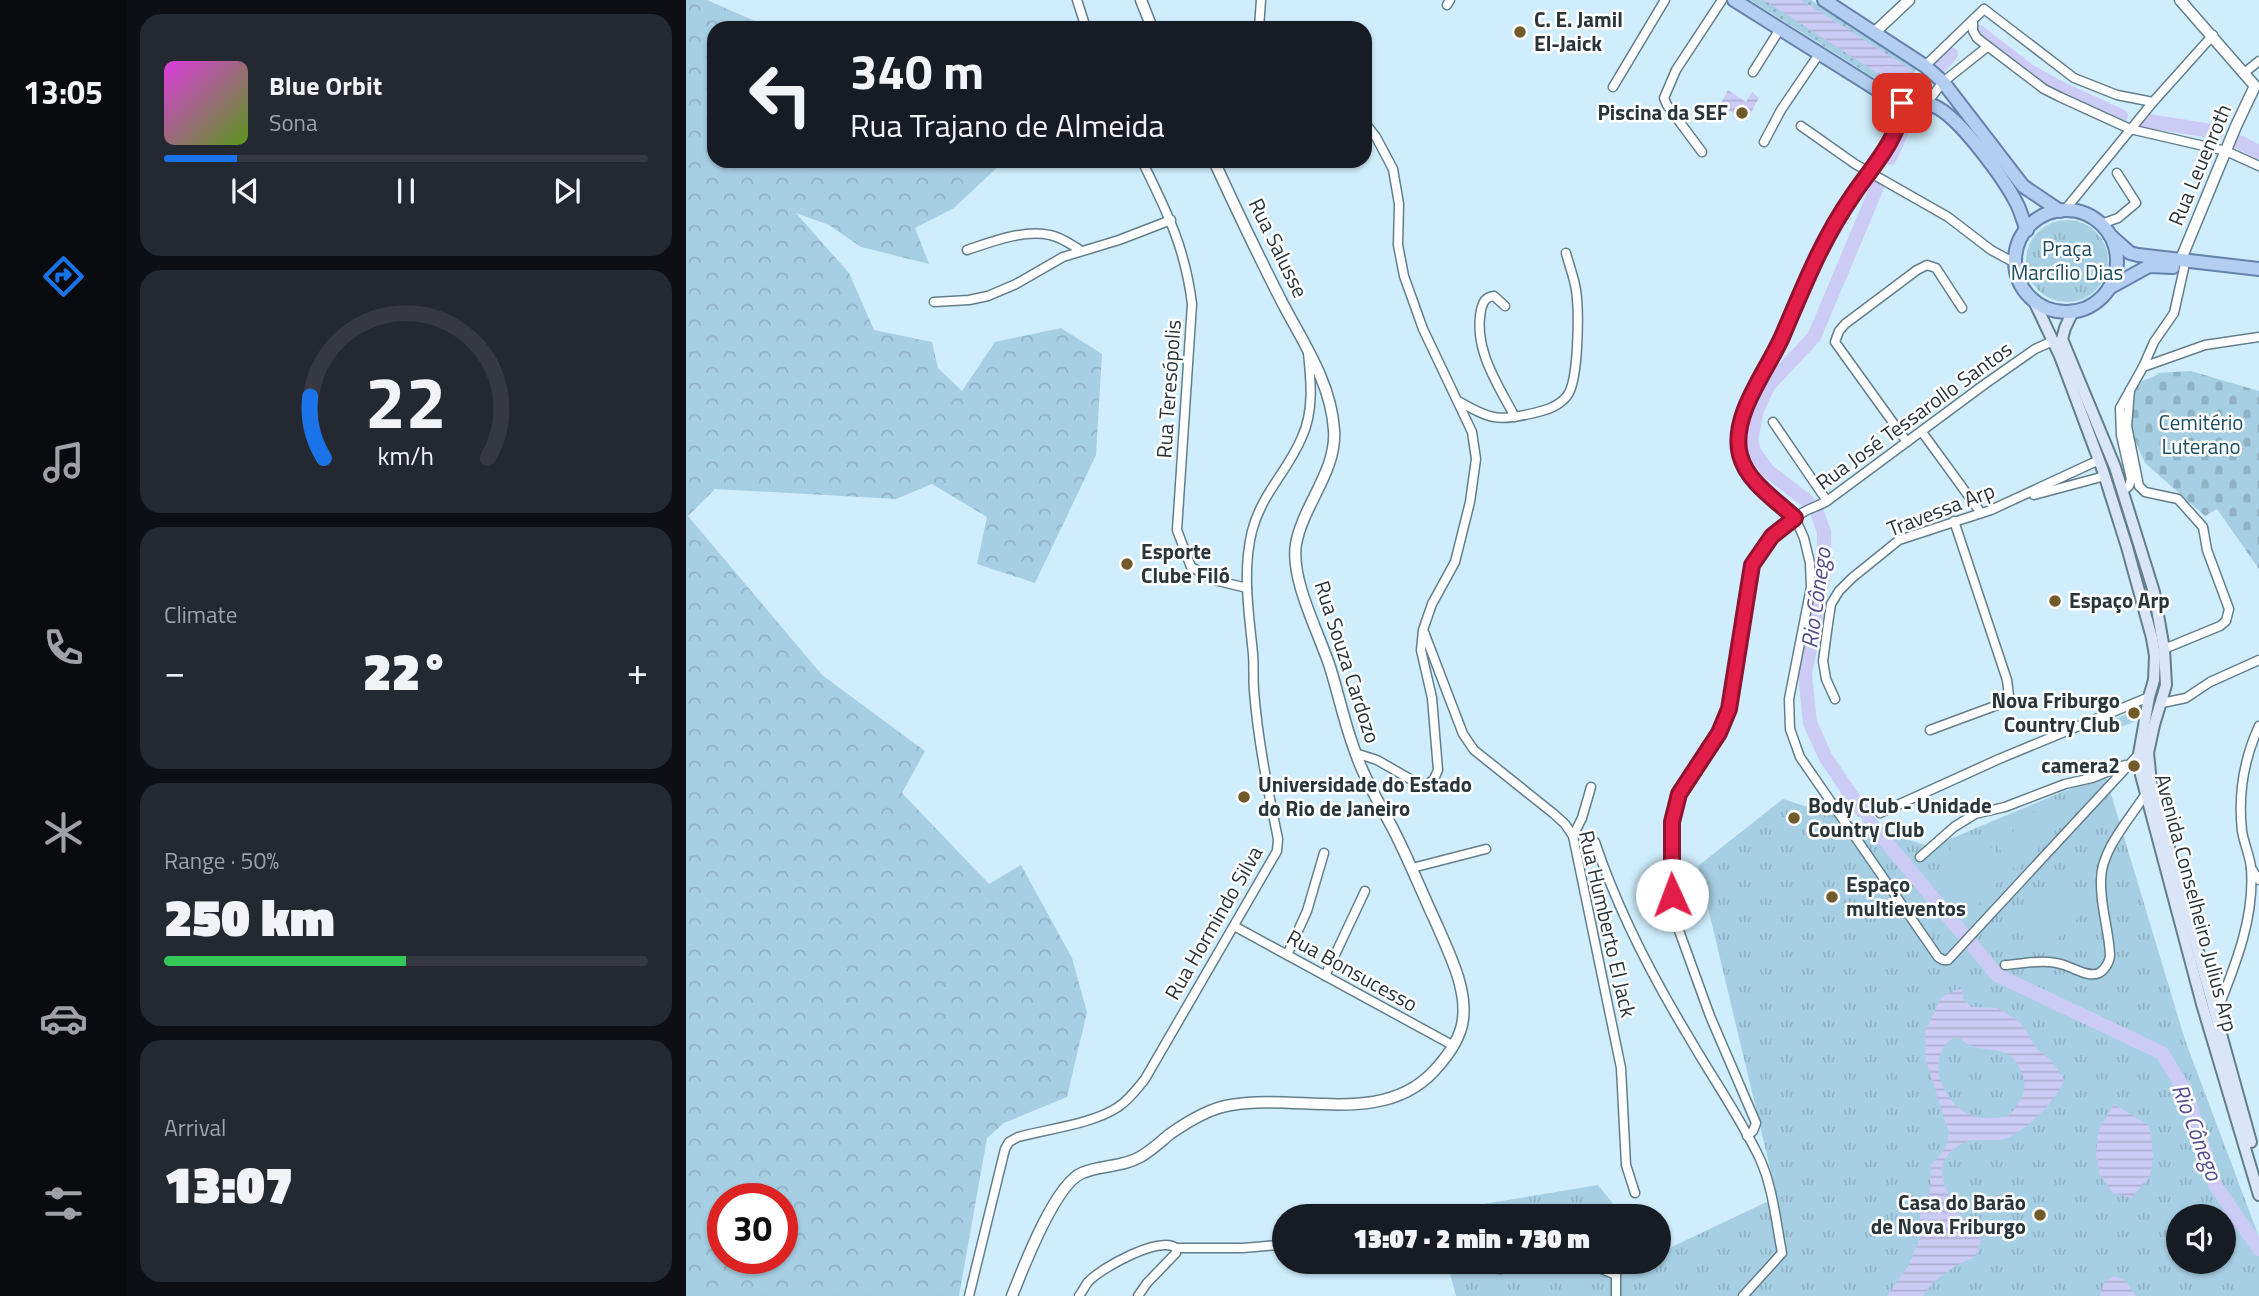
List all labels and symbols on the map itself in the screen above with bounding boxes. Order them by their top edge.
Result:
place label: C. E. Jamil El-Jaick [1534,3,1623,59]
marker: C. E. Jamil El-Jaick [1512,24,1528,40]
pin [1872,73,1932,133]
place label: Piscina da SEF [1597,96,1728,128]
street label: Rua Leuenroth [2159,99,2239,230]
marker: Piscina da SEF [1734,105,1750,121]
street label: Rua Salusse [1241,192,1317,303]
park label: Praça Marcílio Dias [2011,232,2123,288]
street label: Rua Teresópolis [1147,319,1189,459]
street label: Rua José Tessarollo Santos [1809,333,2018,497]
park label: Cemitério Luterano [2159,406,2243,462]
street label: Travessa Arp [1882,474,1999,544]
place label: Esporte Clube Filó [1141,535,1230,591]
water label: Rio Cônego [1791,545,1840,650]
marker: Esporte Clube Filó [1119,556,1135,572]
street label: Rua Souza Cardozo [1307,576,1389,747]
place label: Espaço Arp [2069,584,2170,616]
marker: Espaço Arp [2047,593,2063,609]
place label: Nova Friburgo Country Club [1992,684,2120,740]
marker: Nova Friburgo Country Club [2126,705,2142,721]
place label: camera2 [2041,749,2120,781]
marker: camera2 [2126,758,2142,774]
place label: Universidade do Estado do Rio de Janeiro [1258,768,1472,824]
street label: Avenida Conselheiro Julius Arp [2147,770,2247,1035]
marker: Universidade do Estado do Rio de Janeiro [1236,789,1252,805]
place label: Body Club - Unidade Country Club [1808,789,1992,845]
marker: Body Club - Unidade Country Club [1786,810,1802,826]
street label: Rua Humberto El Jack [1571,827,1645,1020]
street label: Rua Hormindo Silva [1156,839,1271,1005]
position arrow [1635,858,1709,932]
place label: Espaço multieventos [1846,868,1966,924]
marker: Espaço multieventos [1824,889,1840,905]
street label: Rua Bonsucesso [1281,921,1424,1019]
water label: Rio Cônego [2163,1078,2232,1186]
speed limit sign: 30 [707,1183,798,1274]
place label: Casa do Barão de Nova Friburgo [1871,1186,2026,1242]
marker: Casa do Barão de Nova Friburgo [2032,1207,2048,1223]

